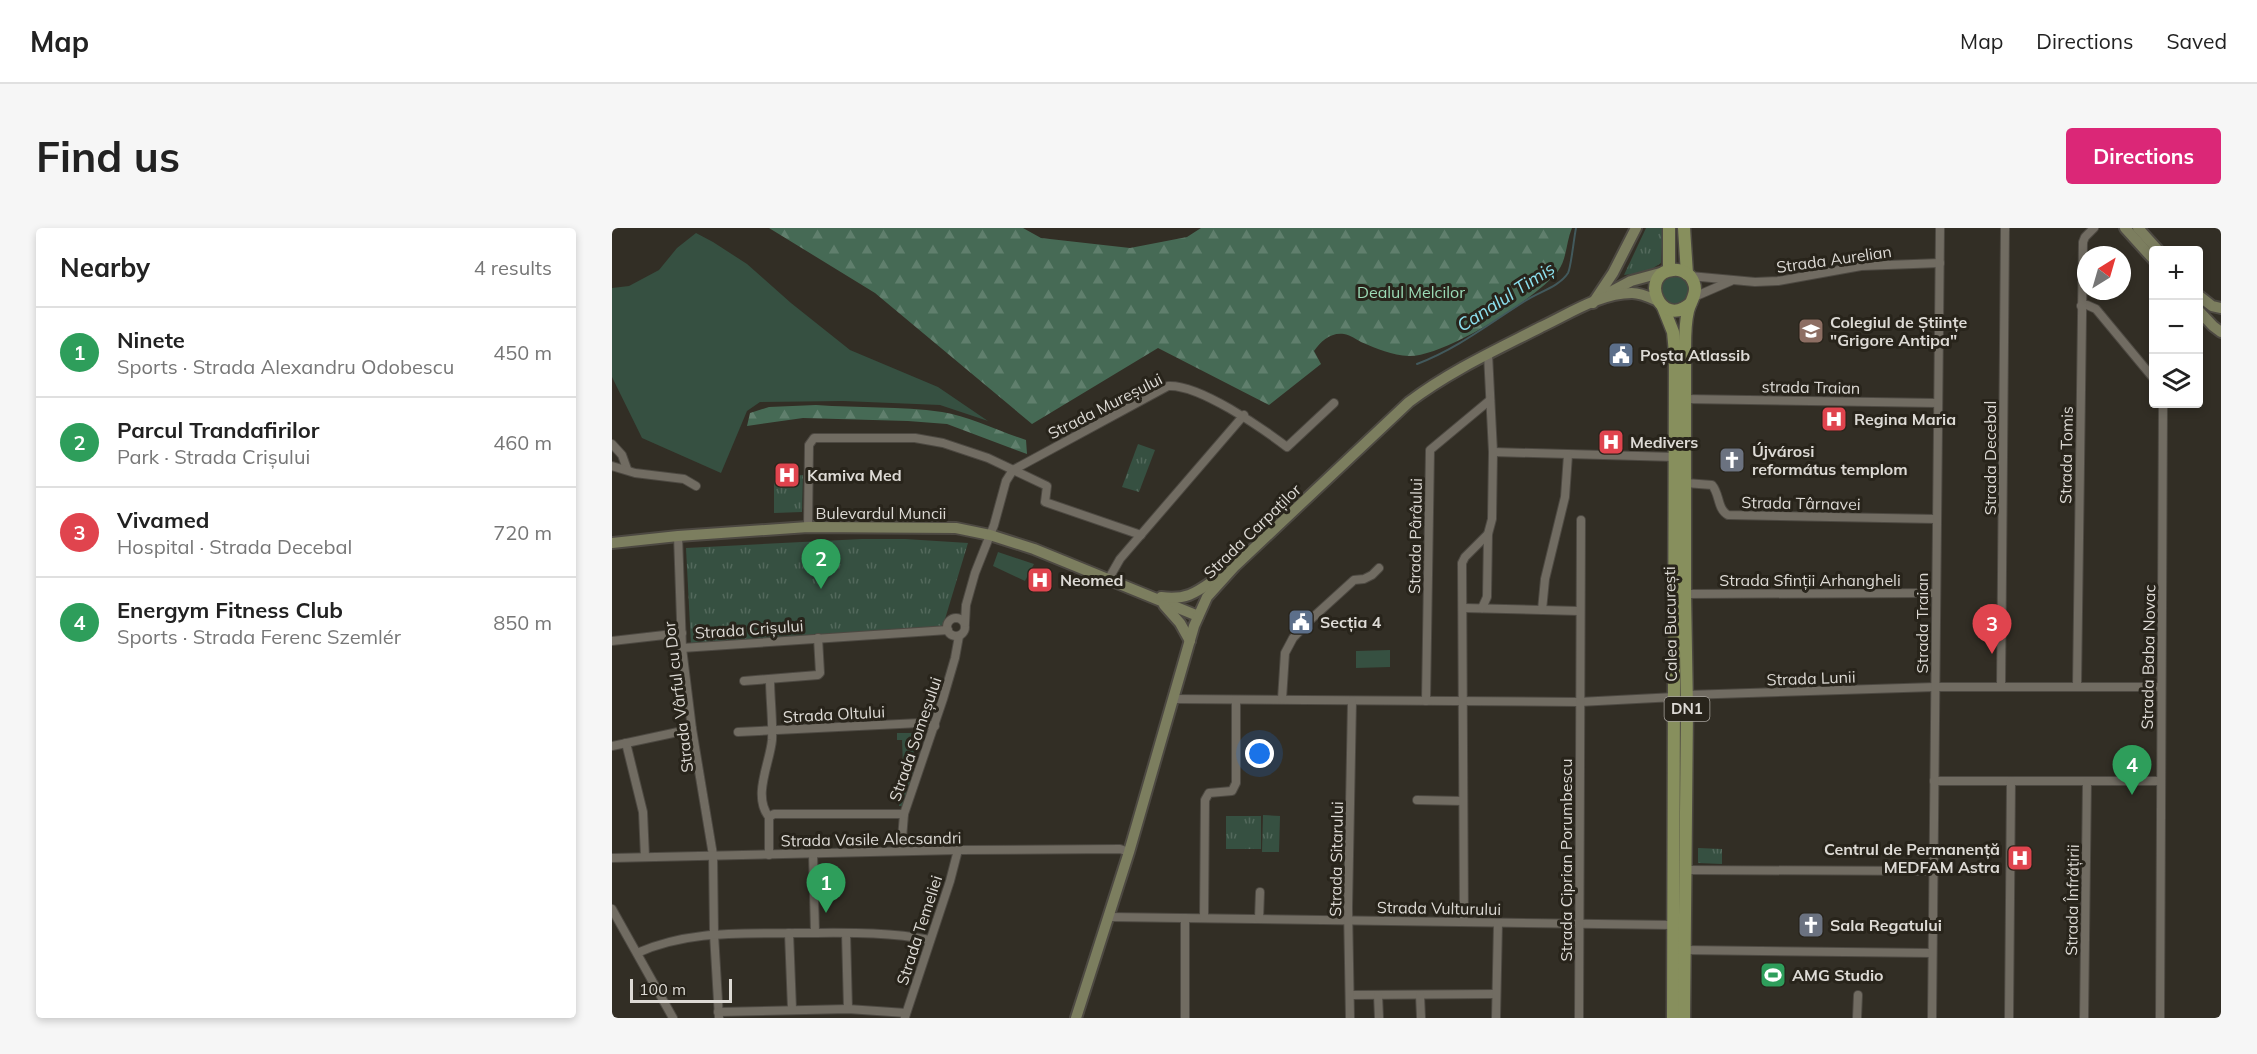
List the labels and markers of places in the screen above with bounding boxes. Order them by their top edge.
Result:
place label: Colegiul de Științe "Grigore Antipa" [1830,312,1967,350]
school or university icon: Colegiul de Științe "Grigore Antipa" [1796,316,1826,346]
public building icon: Poșta Atlassib [1606,340,1636,370]
place label: Poșta Atlassib [1640,345,1750,366]
hospital icon: Regina Maria [1819,404,1849,434]
place label: Regina Maria [1854,409,1956,429]
hospital icon: Medivers [1596,427,1626,457]
place label: Medivers [1630,432,1698,452]
place label: Újvárosi református templom [1752,441,1908,479]
church icon: Újvárosi református templom [1717,445,1747,475]
hospital icon: Kamiva Med [772,460,802,490]
place label: Kamiva Med [807,465,902,485]
pin: 2 [802,540,840,589]
hospital icon: Neomed [1025,565,1055,595]
place label: Neomed [1060,570,1123,590]
pin: 3 [1972,604,2012,654]
public building icon: Secția 4 [1286,607,1316,637]
place label: Secția 4 [1320,612,1382,633]
pin: 4 [2112,746,2152,795]
place label: Centrul de Permanență MEDFAM Astra [1824,839,2000,877]
hospital icon: Centrul de Permanență MEDFAM Astra [2005,843,2035,873]
pin: 1 [806,864,846,913]
church icon: Sala Regatului [1796,910,1826,940]
place label: Sala Regatului [1830,915,1942,935]
sports icon: AMG Studio [1758,960,1788,990]
place label: AMG Studio [1792,965,1884,985]

